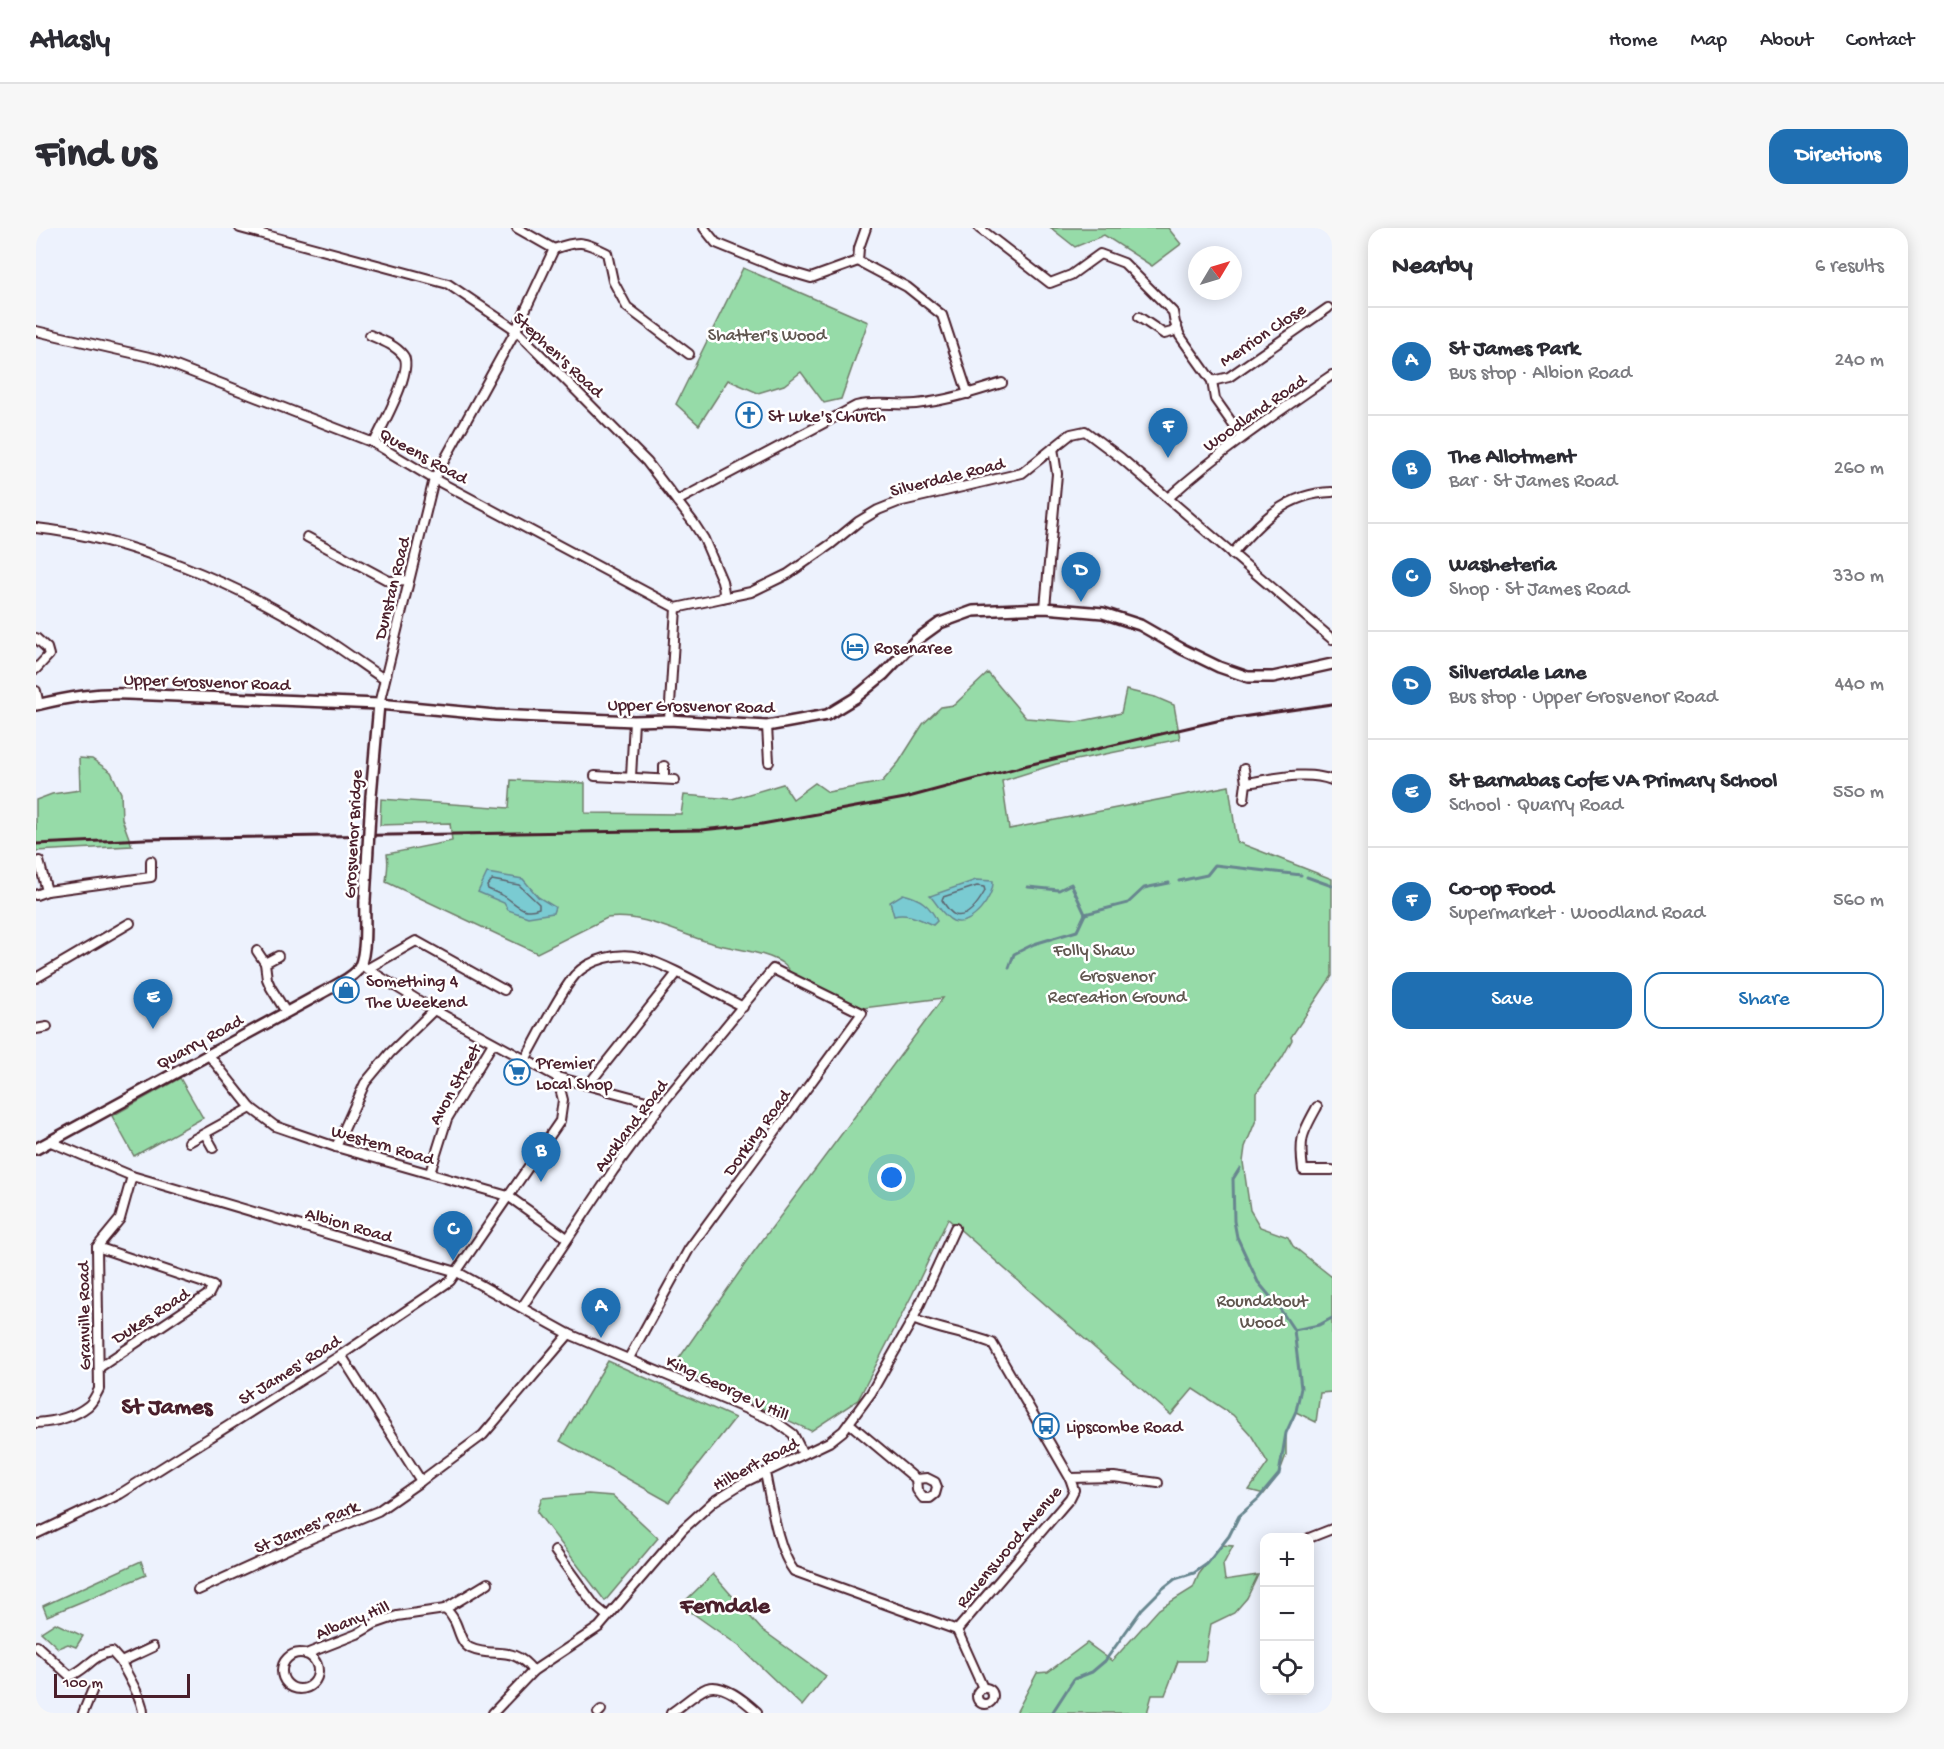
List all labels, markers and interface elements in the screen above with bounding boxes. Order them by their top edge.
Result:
text: Atlasly [30,25,110,58]
text: Home [1609,29,1657,54]
text: Map [1690,29,1727,54]
text: About [1760,29,1813,54]
text: Contact [1846,29,1914,54]
button: Directions [1769,129,1908,184]
text: Find us [36,132,156,181]
north arrow [1188,246,1242,300]
text: Nearby [1392,252,1473,283]
text: 6 results [1815,256,1884,279]
street label: Merrion Close [1216,299,1311,373]
street label: Stephen's Road [508,309,608,404]
park label: Shatter's Wood [708,326,828,347]
text: St James Park [1449,337,1580,363]
text: A [1406,350,1417,373]
text: 240 m [1834,350,1884,373]
text: Bus stop · Albion Road [1449,363,1632,386]
street label: Woodland Road [1200,370,1312,457]
church icon: St Luke's Church [734,400,764,430]
place label: St Luke's Church [768,407,886,428]
pin: F [1148,408,1188,458]
street label: Queens Road [375,424,472,491]
text: The Allotment [1449,445,1575,471]
street label: Silverdale Road [888,454,1008,503]
text: B [1406,458,1417,481]
text: 260 m [1834,458,1884,481]
text: Bar · St James Road [1449,471,1617,494]
street label: Dunstan Road [370,534,417,643]
pin: D [1062,552,1100,602]
text: Washeteria [1449,553,1556,579]
text: C [1406,566,1417,589]
text: 330 m [1833,566,1884,589]
text: Shop · St James Road [1449,579,1629,602]
hotel icon: Rosenaree [840,632,870,662]
place label: Rosenaree [874,639,953,660]
text: Silverdale Lane [1449,661,1586,687]
street label: Upper Grosvenor Road [123,670,292,697]
text: D [1405,674,1418,697]
text: 440 m [1835,674,1884,697]
text: Bus stop · Upper Grosvenor Road [1449,687,1718,710]
street label: Upper Grosvenor Road [607,696,776,719]
street label: Grosvenor Bridge [341,768,368,899]
text: St Barnabas CofE VA Primary School [1449,769,1777,795]
text: E [1405,782,1418,805]
text: 550 m [1833,782,1884,805]
text: School · Quarry Road [1449,795,1623,818]
text: Co-op Food [1449,877,1554,903]
text: F [1406,890,1417,913]
text: 560 m [1833,890,1884,913]
text: Supermarket · Woodland Road [1449,903,1705,926]
park label: Folly Shaw [1052,941,1135,962]
park label: Grosvenor Recreation Ground [1048,967,1188,1009]
place label: Something 4 The Weekend [365,972,468,1014]
button: Save [1392,972,1632,1029]
button: Share [1644,972,1884,1029]
shop icon: Something 4 The Weekend [331,975,361,1005]
pin: E [134,980,172,1029]
street label: Quarry Road [153,1010,248,1076]
street label: Avon Street [425,1040,488,1129]
place label: Premier Local Shop [535,1054,613,1096]
supermarket icon: Premier Local Shop [502,1057,532,1087]
street label: Auckland Road [591,1075,674,1177]
street label: Dorking Road [719,1085,797,1182]
street label: Western Road [328,1122,438,1172]
pin: B [522,1132,560,1182]
your location [877,1163,906,1192]
street label: Albion Road [302,1204,396,1249]
pin: C [434,1212,472,1261]
street label: Granville Road [74,1260,97,1371]
street label: Dukes Road [108,1284,195,1350]
pin: A [582,1288,620,1338]
park label: Roundabout Wood [1217,1292,1309,1334]
street label: St James' Road [235,1331,346,1411]
street label: King George V Hill [662,1352,792,1427]
district label: St James [122,1394,214,1423]
bus stop icon: Lipscombe Road [1031,1411,1061,1441]
place label: Lipscombe Road [1066,1418,1184,1439]
street label: Hilbert Road [710,1433,804,1497]
street label: Ravenswood Avenue [953,1482,1068,1613]
street label: St James' Park [252,1496,364,1560]
map controls [1260,1533,1314,1695]
button: + [1260,1533,1314,1587]
button: − [1260,1587,1314,1641]
district label: Ferndale [679,1593,771,1622]
street label: Albany Hill [313,1597,393,1646]
button: locate [1260,1641,1314,1695]
scale bar [54,1671,190,1698]
text: 100 m [63,1675,103,1694]

